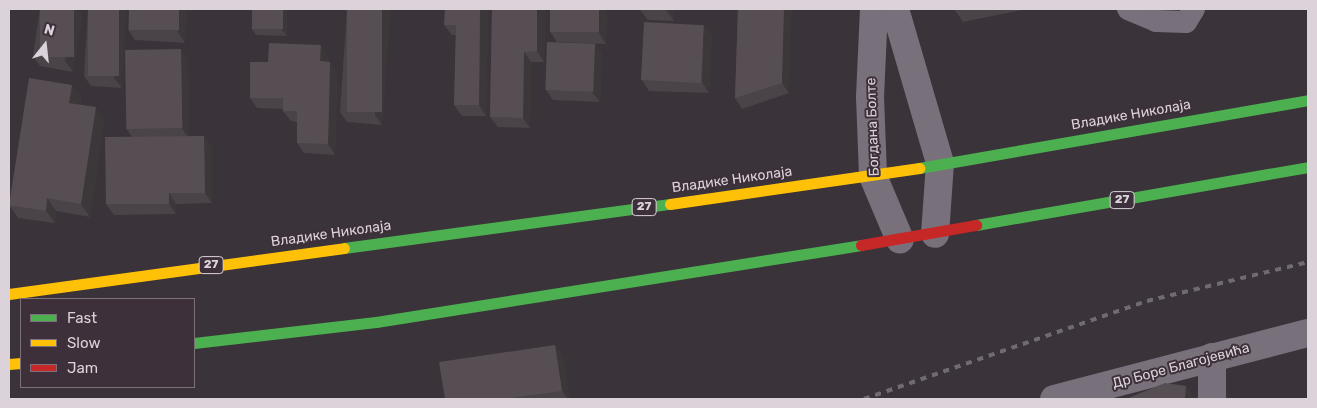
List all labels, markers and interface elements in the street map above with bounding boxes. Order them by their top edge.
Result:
north arrow [20,20,70,70]
text: N [42,21,56,40]
street label: Богдана Болте [863,77,883,177]
street label: Владике Николаја [1070,96,1192,134]
street label: Владике Николаја [671,163,793,197]
road number: 27 [1110,190,1134,210]
road number: 27 [632,198,656,216]
street label: Владике Николаја [270,217,392,251]
road number: 27 [198,256,224,274]
legend [20,298,195,388]
text: Fast [67,309,97,327]
text: Slow [67,334,100,352]
street label: Др Боре Благојевића [1111,340,1251,392]
text: Jam [67,359,98,377]

